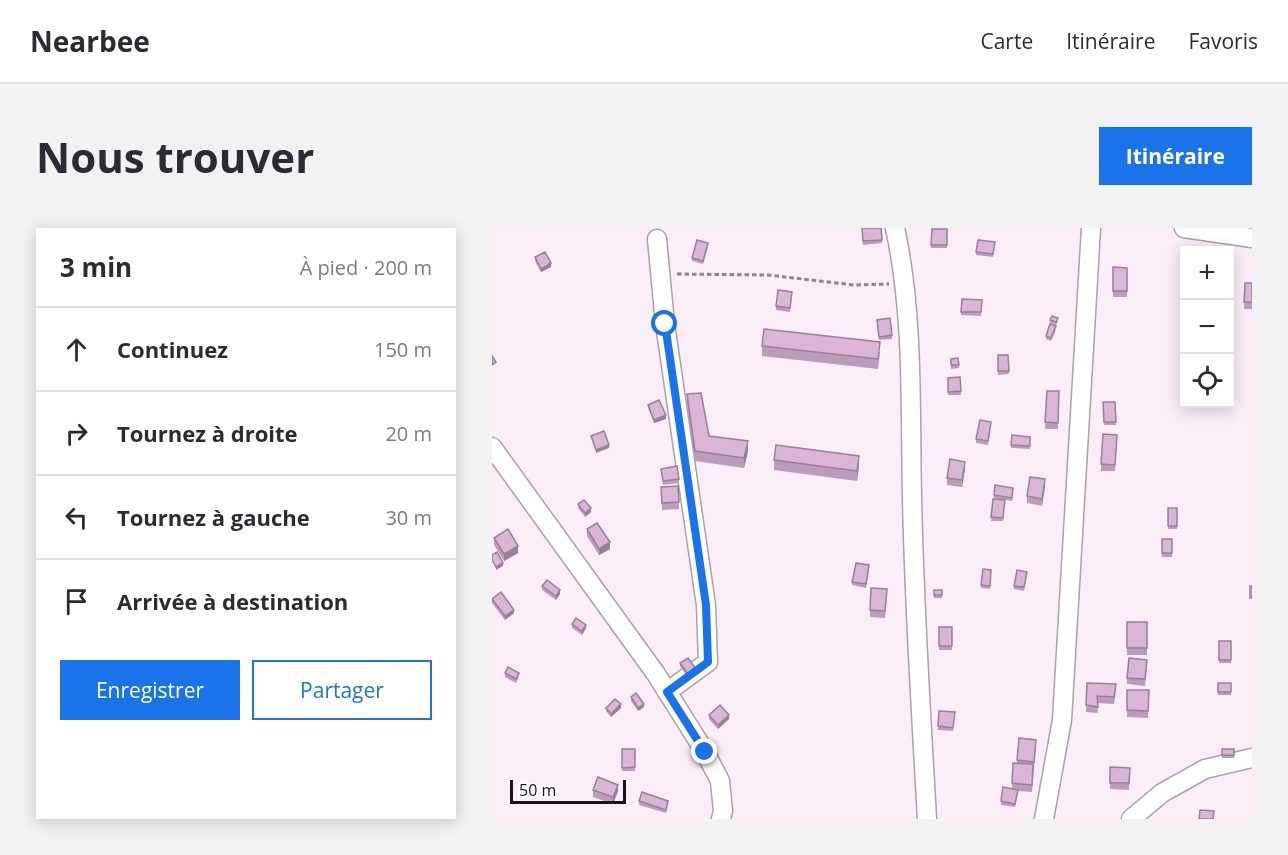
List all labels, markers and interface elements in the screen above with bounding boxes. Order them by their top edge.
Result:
text: Nearbee [30,22,150,60]
text: Carte [980,27,1033,55]
text: Itinéraire [1066,27,1155,55]
text: Favoris [1188,27,1258,55]
button: Itinéraire [1099,127,1252,185]
text: Nous trouver [36,128,314,185]
map controls [1180,246,1234,408]
button: + [1180,246,1234,300]
text: 3 min [60,249,132,285]
text: À pied · 200 m [300,254,432,281]
button: − [1180,300,1234,354]
route start [651,310,677,336]
icon: ahead [60,333,93,366]
text: Continuez [117,334,228,364]
text: 150 m [374,336,432,363]
button: locate [1180,354,1234,408]
icon: right [60,417,93,450]
text: Tournez à droite [117,418,298,448]
text: 20 m [385,420,432,447]
icon: left [60,501,93,534]
text: Tournez à gauche [117,502,310,532]
text: 30 m [385,504,432,531]
icon: arrive [60,585,93,618]
text: Arrivée à destination [117,586,348,616]
button: Enregistrer [60,660,240,720]
button: Partager [252,660,432,720]
route end [691,738,717,764]
scale bar [510,777,626,804]
text: 50 m [519,779,556,801]

